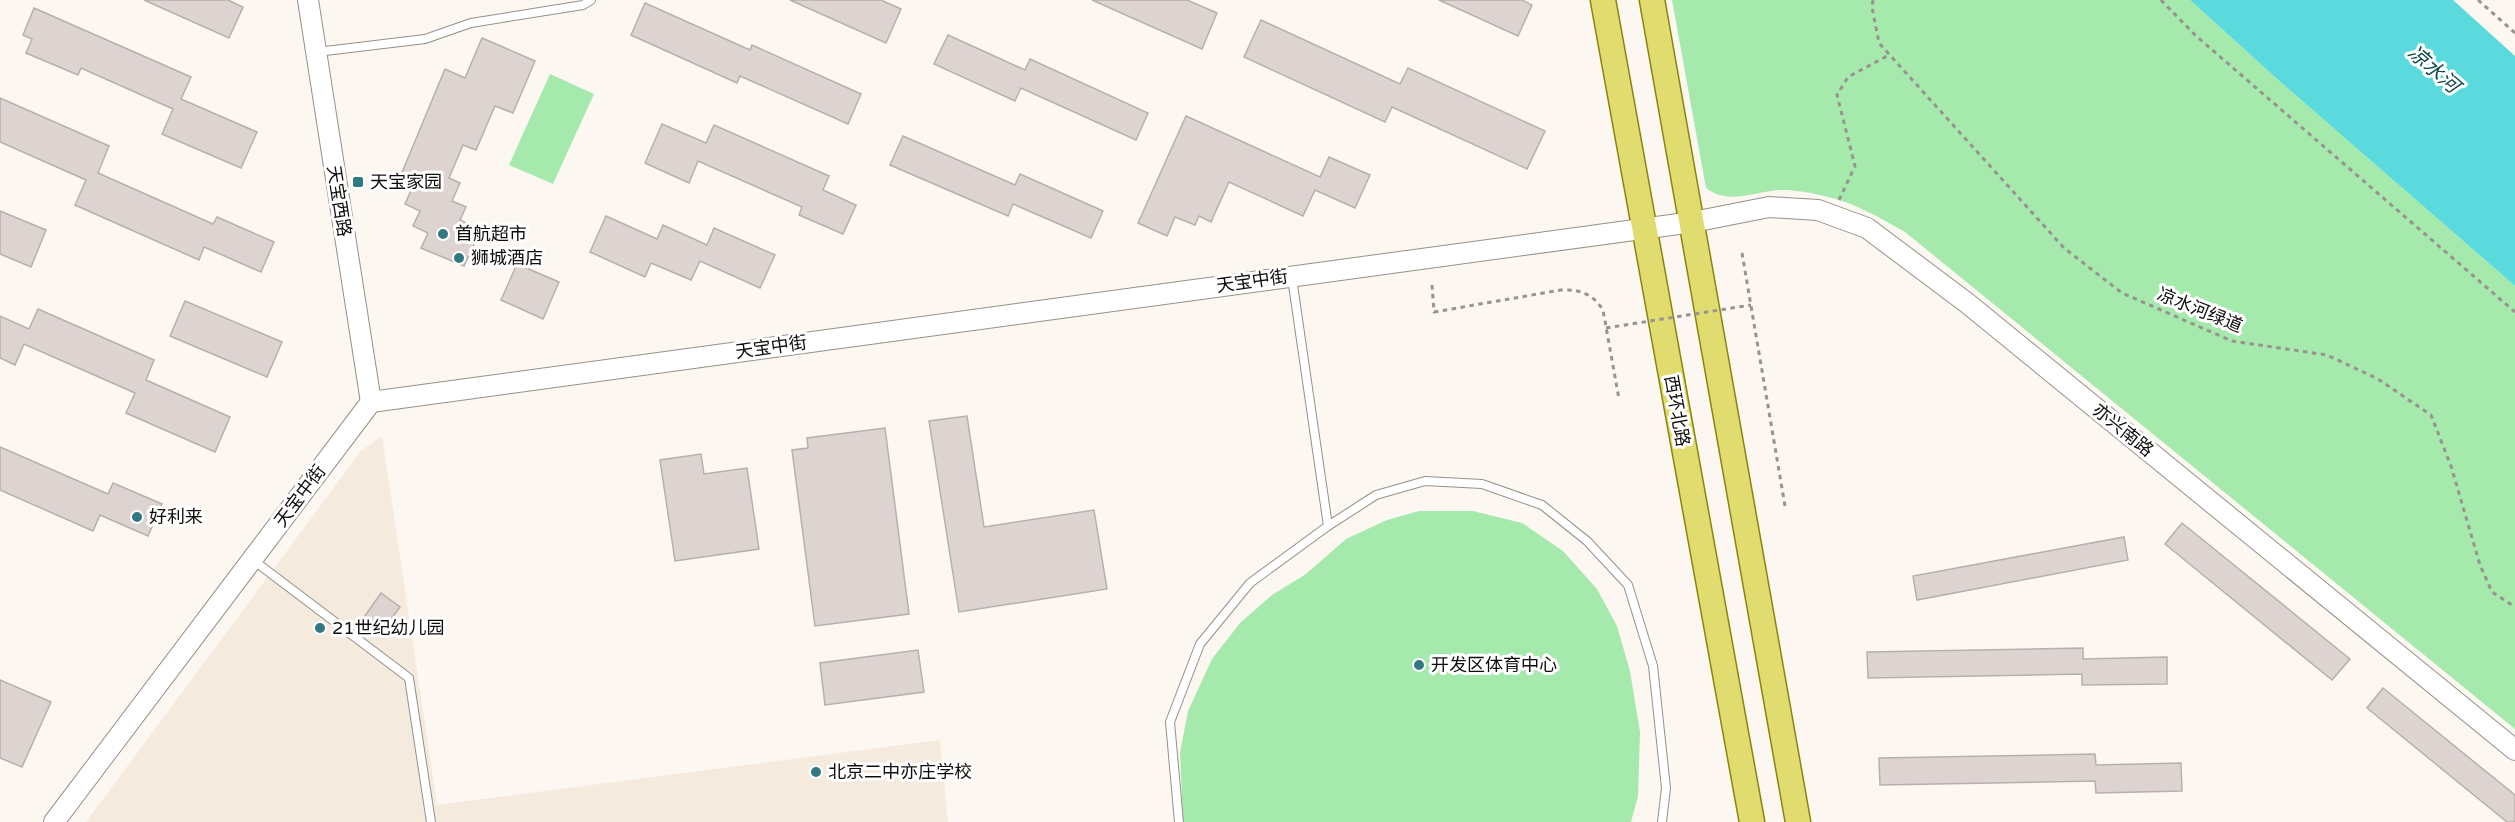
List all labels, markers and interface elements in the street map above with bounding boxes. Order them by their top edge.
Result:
water label: 凉水河 [2403,41,2467,101]
street label: 天宝西路 [323,164,355,238]
place label: 天宝家园 [370,171,442,193]
marker: 天宝家园 [351,175,365,189]
place label: 首航超市 [455,223,527,245]
marker: 首航超市 [436,227,450,241]
place label: 狮城酒店 [471,247,543,269]
marker: 狮城酒店 [452,251,466,265]
street label: 天宝中街 [1215,265,1289,297]
street label: 凉水河绿道 [2154,283,2246,337]
street label: 天宝中街 [734,331,808,363]
street label: 西环北路 [1660,374,1694,448]
street label: 亦兴南路 [2088,399,2158,461]
street label: 天宝中街 [270,461,330,531]
place label: 好利来 [149,506,203,528]
marker: 好利来 [130,510,144,524]
place label: 21世纪幼儿园 [332,617,445,639]
marker: 21世纪幼儿园 [313,621,327,635]
place label: 开发区体育中心 [1431,654,1557,676]
marker: 开发区体育中心 [1412,658,1426,672]
place label: 北京二中亦庄学校 [828,761,972,783]
marker: 北京二中亦庄学校 [809,765,823,779]

